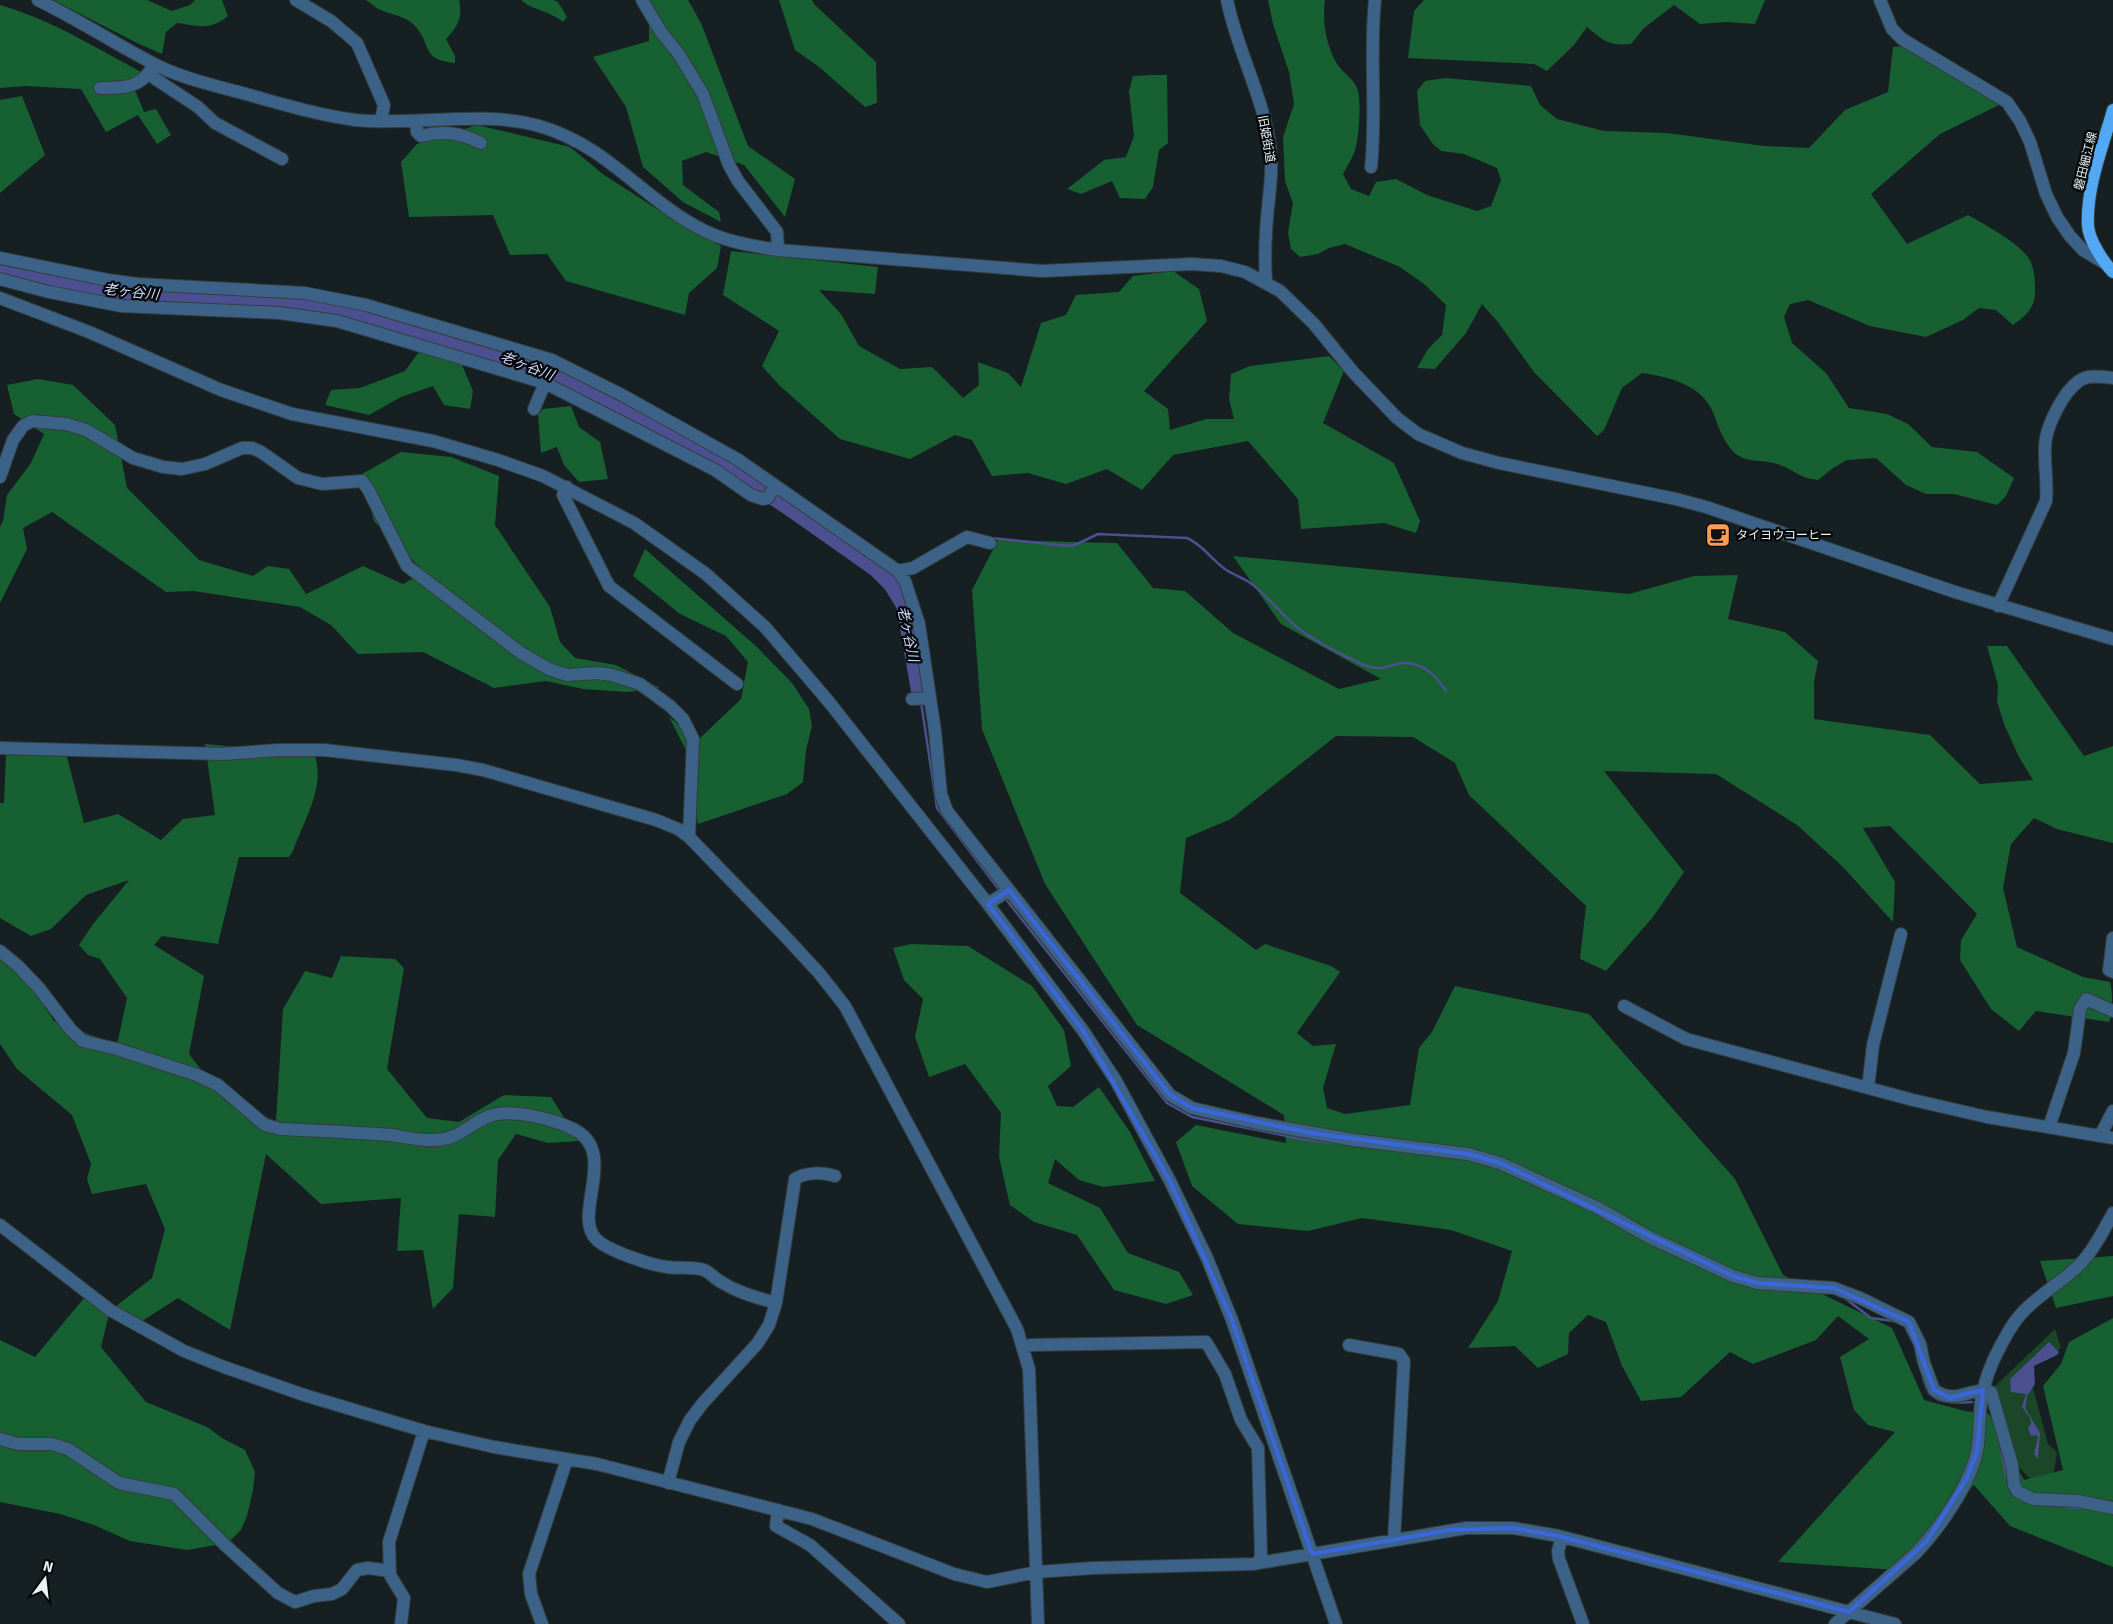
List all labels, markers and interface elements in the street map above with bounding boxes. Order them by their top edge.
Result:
street label: 旧姫街道 [1254,114,1278,164]
street label: 磐田細江線 [2071,130,2101,192]
water label: 老ヶ谷川 [102,281,162,304]
water label: 老ヶ谷川 [498,348,558,385]
cafe icon: タイヨウコーヒー [1705,522,1731,548]
place label: タイヨウコーヒー [1736,528,1832,543]
water label: 老ヶ谷川 [894,605,923,665]
north arrow [20,1554,70,1604]
text: N [41,1557,55,1576]

